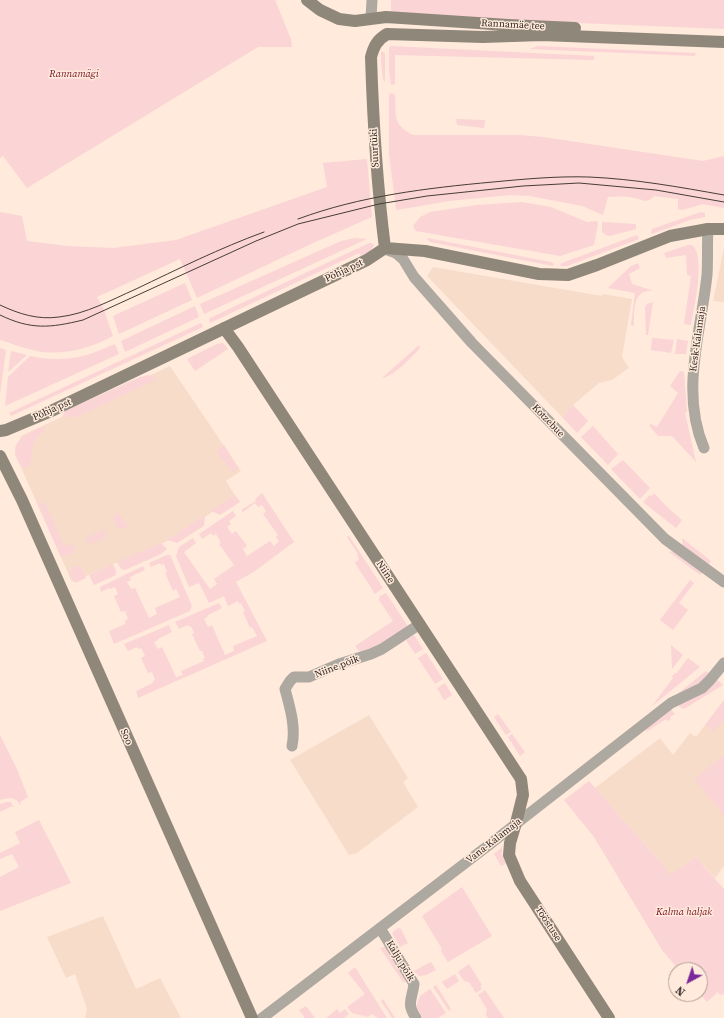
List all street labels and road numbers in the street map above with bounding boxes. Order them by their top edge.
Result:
street label: Rannamäe tee [481,17,545,33]
street label: Suurtüki [368,128,382,168]
street label: Põhja pst [323,257,365,285]
street label: Kesk-Kalamaja [687,306,709,372]
street label: Põhja pst [31,396,73,424]
street label: Kotzebue [529,402,567,440]
street label: Niine [373,558,397,586]
street label: Niine põik [313,653,361,681]
street label: Soo [117,727,135,747]
street label: Vana-Kalamaja [464,816,524,866]
street label: Tööstuse [532,904,564,944]
street label: Kalju põik [383,938,417,984]

